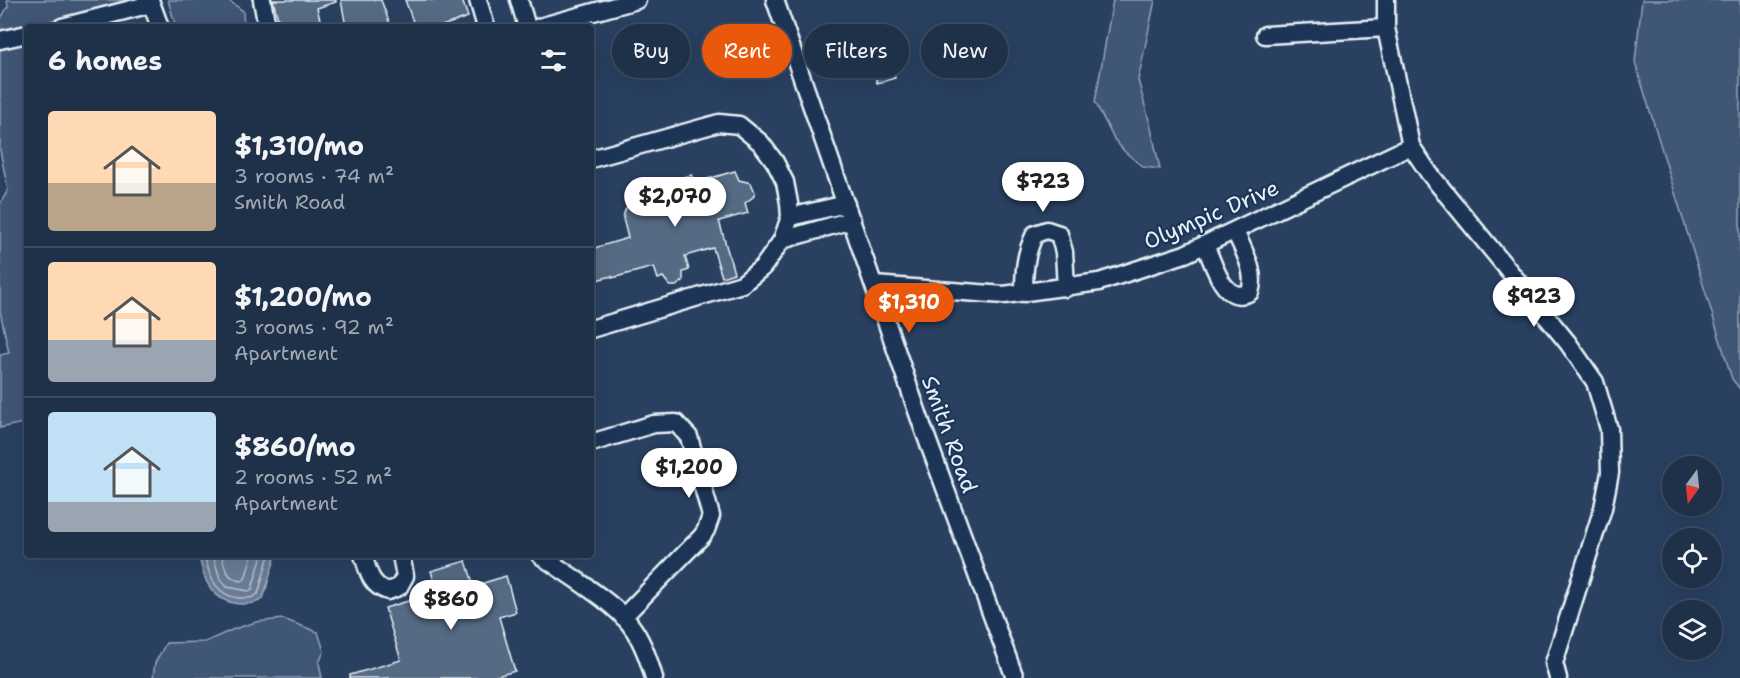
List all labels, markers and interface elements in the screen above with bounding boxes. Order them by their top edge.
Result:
chip: Buy [612,24,690,78]
chip: Rent [702,24,792,78]
chip: Filters [804,24,909,78]
chip: New [921,24,1008,78]
text: 6 homes [48,43,162,78]
icon: filters [537,44,570,77]
text: $1,310/mo [234,128,364,163]
icon: home [96,135,168,207]
pin: $723 [1007,162,1079,213]
text: 3 rooms · 74 m² [234,163,394,189]
text: $723 [1016,168,1070,194]
street label: Olympic Drive [1139,173,1283,256]
pin: $2,070 [626,177,724,228]
text: $2,070 [638,183,712,209]
text: Smith Road [234,189,345,215]
pin: $923 [1498,277,1570,328]
text: $1,200/mo [234,279,372,314]
pin: $1,310 [860,283,958,334]
text: $923 [1507,283,1561,309]
icon: home [96,286,168,358]
text: $1,310 [878,289,940,315]
text: 3 rooms · 92 m² [234,314,394,340]
text: Apartment [234,340,338,366]
street label: Smith Road [915,372,984,497]
text: $860/mo [234,429,356,464]
icon: home [96,436,168,508]
pin: $1,200 [640,448,738,499]
text: $1,200 [655,454,723,480]
north arrow [1662,456,1722,516]
map controls [1662,456,1722,660]
text: 2 rooms · 52 m² [234,464,392,490]
text: Apartment [234,490,338,516]
button: locate [1662,528,1722,588]
pin: $860 [415,580,487,631]
text: $860 [423,586,479,612]
button: layers [1662,600,1722,660]

